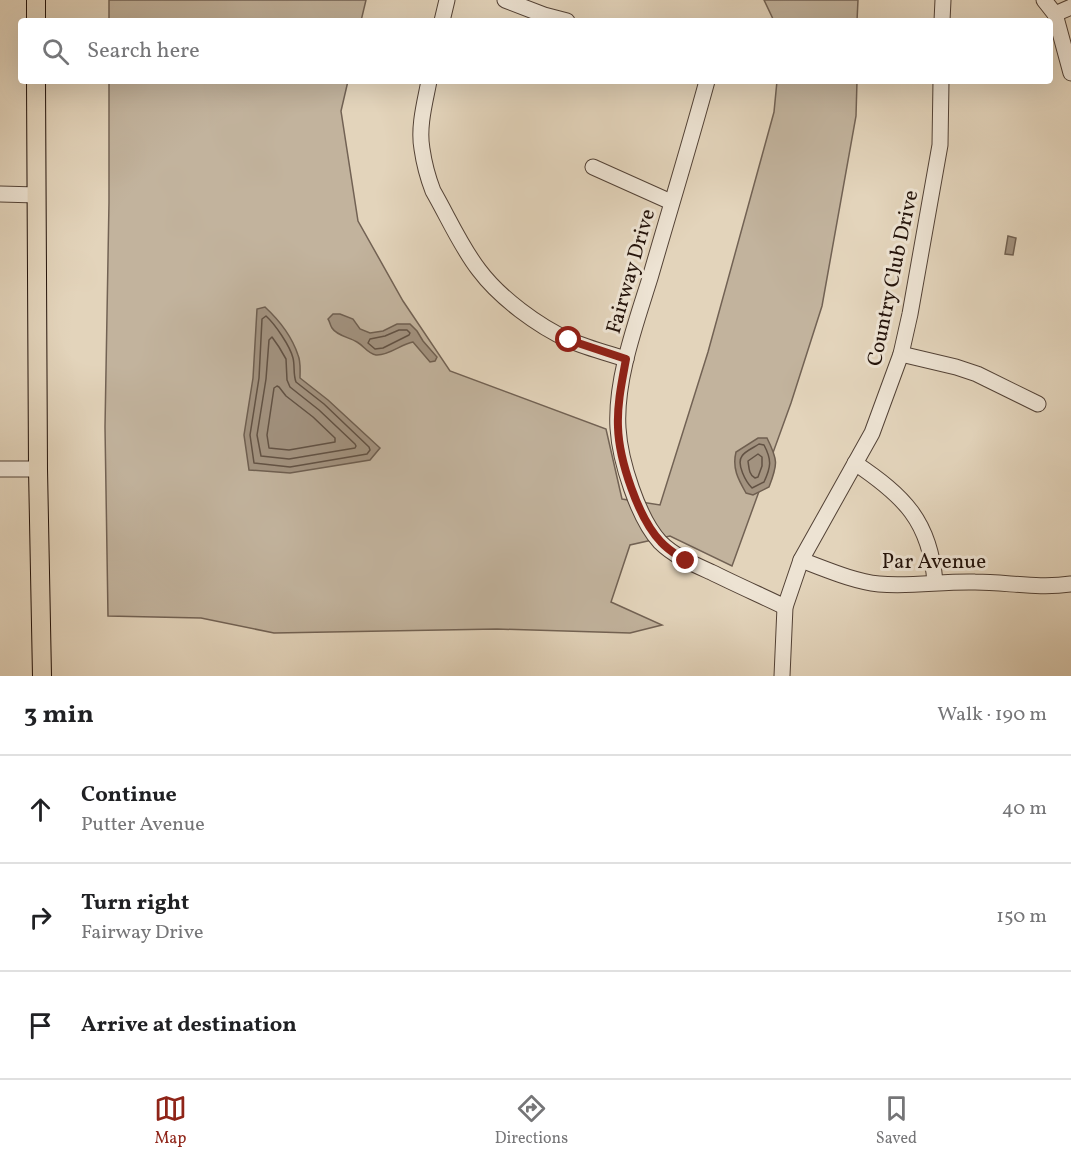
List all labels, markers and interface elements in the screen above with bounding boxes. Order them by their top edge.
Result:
search box [18,18,1053,84]
icon: search [39,35,72,68]
text: Search here [87,36,200,67]
street label: Country Club Drive [861,188,926,369]
street label: Fairway Drive [600,206,663,337]
route start [555,326,581,352]
route end [672,547,698,573]
street label: Par Avenue [882,548,986,577]
text: 3 min [24,697,94,733]
text: Walk · 190 m [937,701,1047,729]
text: Continue [81,780,177,811]
icon: ahead [24,793,57,826]
text: 40 m [1002,795,1047,823]
text: Putter Avenue [81,811,205,839]
text: Turn right [81,888,189,919]
icon: right [24,901,57,934]
text: 150 m [996,903,1047,931]
text: Fairway Drive [81,919,203,947]
icon: arrive [24,1009,57,1042]
text: Arrive at destination [81,1010,297,1041]
tab: Map [154,1092,187,1150]
tab: Directions [495,1092,568,1150]
tab: Saved [876,1092,917,1150]

